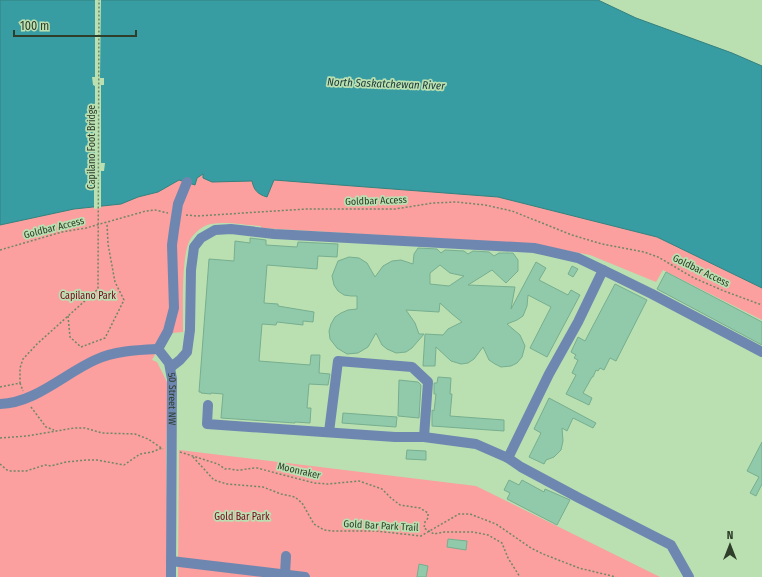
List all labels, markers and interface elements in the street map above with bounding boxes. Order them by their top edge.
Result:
scale bar [14,12,136,38]
text: 100 m [20,19,49,33]
water label: North Saskatchewan River [327,75,446,93]
street label: Capilano Foot Bridge [86,105,98,189]
street label: Goldbar Access [345,194,407,208]
street label: Goldbar Access [23,215,85,241]
street label: Goldbar Access [671,252,731,290]
park label: Capilano Park [60,290,116,302]
street label: 50 Street NW [165,372,178,426]
street label: Moonraker [276,460,322,482]
park label: Gold Bar Park [214,511,270,523]
street label: Gold Bar Park Trail [343,518,419,534]
north arrow [710,525,750,565]
text: N [727,529,733,542]

